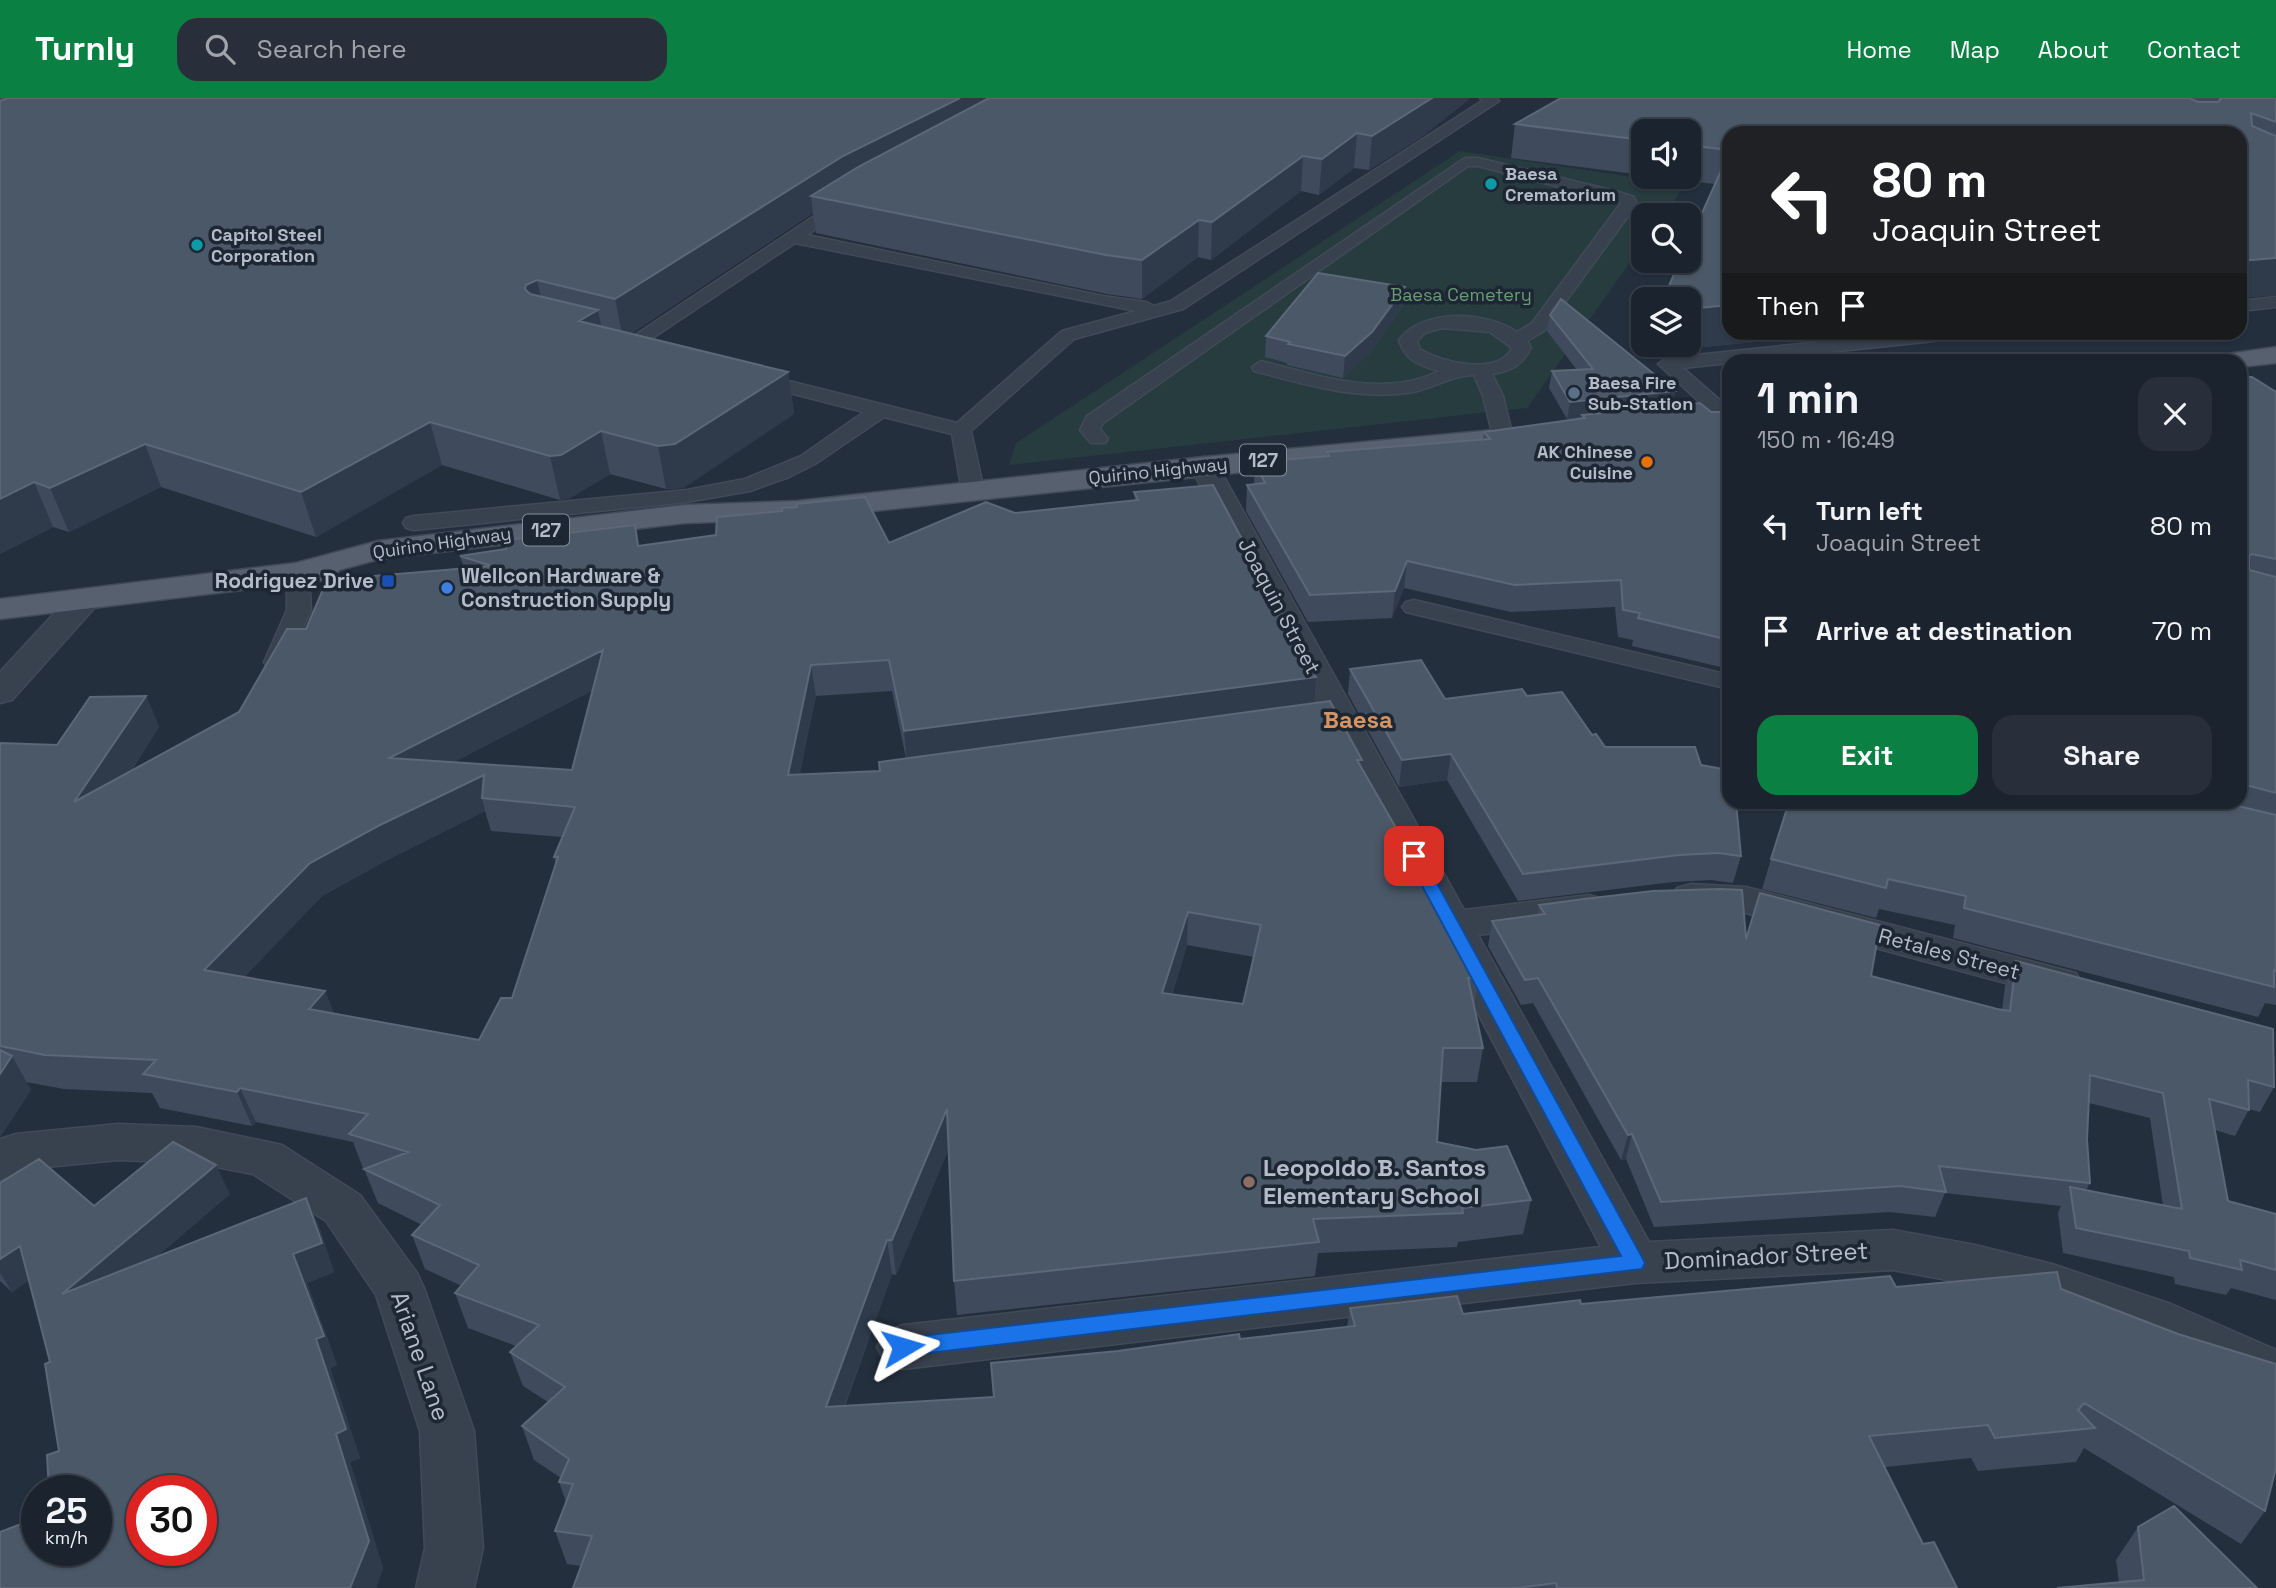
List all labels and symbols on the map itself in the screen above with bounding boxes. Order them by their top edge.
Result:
place label: Baesa Crematorium [1505,162,1616,206]
marker: Baesa Crematorium [1483,176,1499,192]
place label: Capitol Steel Corporation [211,223,322,267]
marker: Capitol Steel Corporation [189,237,205,253]
park label: Baesa Cemetery [1390,283,1532,306]
place label: Baesa Fire Sub-Station [1588,371,1693,415]
marker: Baesa Fire Sub-Station [1566,385,1582,401]
place label: AK Chinese Cuisine [1537,440,1633,484]
road number: 127 [1240,444,1286,476]
street label: Quirino Highway [1087,452,1229,489]
marker: AK Chinese Cuisine [1639,454,1655,470]
road number: 127 [523,514,569,546]
street label: Quirino Highway [371,521,513,564]
street label: Joaquin Street [1232,533,1327,679]
place label: Wellcon Hardware & Construction Supply [461,562,671,613]
place label: Rodriguez Drive [215,567,374,594]
marker: Rodriguez Drive [380,573,396,589]
marker: Wellcon Hardware & Construction Supply [439,580,455,596]
district label: Baesa [1323,704,1393,735]
pin [1384,826,1444,886]
street label: Retales Street [1876,922,2023,985]
place label: Leopoldo B. Santos Elementary School [1263,1152,1486,1211]
marker: Leopoldo B. Santos Elementary School [1241,1174,1257,1190]
street label: Dominador Street [1663,1235,1869,1276]
street label: Ariane Lane [384,1287,457,1425]
position arrow [866,1310,940,1384]
speed limit sign: 30 [126,1475,217,1566]

